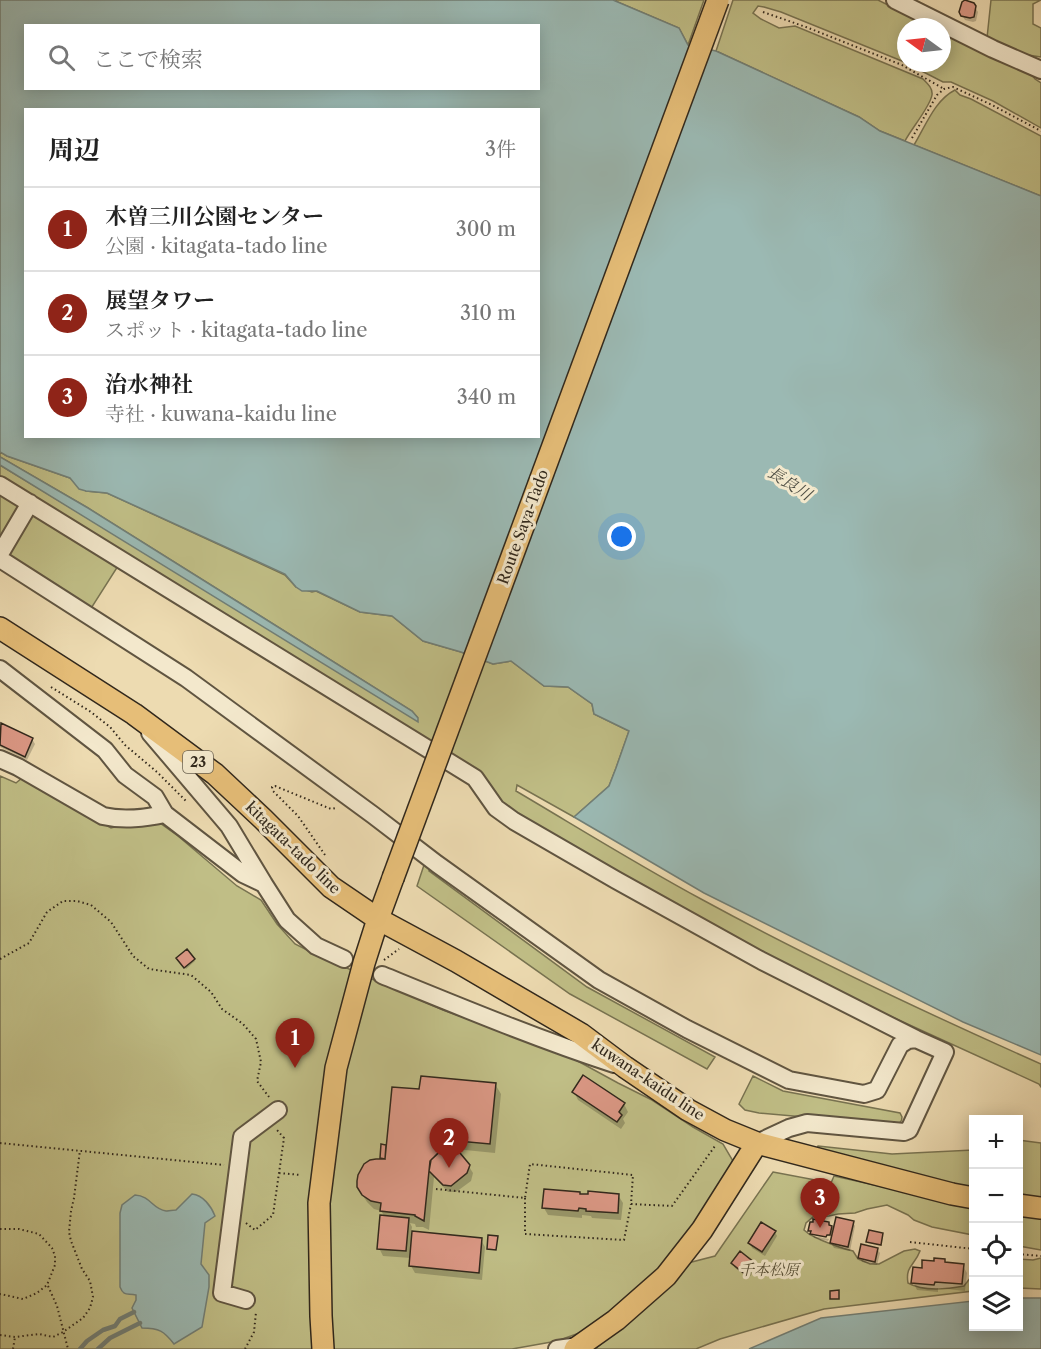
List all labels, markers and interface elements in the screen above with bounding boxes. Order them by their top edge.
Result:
north arrow [897,18,951,72]
search box [24,24,540,90]
icon: search [45,41,78,74]
text: ここで検索 [93,46,203,73]
text: 周辺 [48,134,100,166]
text: 3件 [485,137,516,161]
text: 木曽三川公園センター [105,203,324,230]
text: 1 [63,217,72,241]
text: 300 m [456,217,516,241]
text: 公園 · kitagata-tado line [105,234,327,258]
text: 展望タワー [105,287,215,314]
text: 2 [62,301,73,325]
text: 310 m [460,301,516,325]
text: スポット · kitagata-tado line [105,318,367,342]
text: 治水神社 [105,371,193,398]
text: 3 [62,385,73,409]
text: 340 m [457,385,516,409]
text: 寺社 · kuwana-kaidu line [105,402,337,426]
water label: 長良川 [764,462,817,505]
street label: Route Saya-Tado [493,467,552,587]
your location [607,522,636,551]
road number: 23 [183,751,213,773]
street label: kitagata-tado line [242,798,345,898]
pin: 1 [276,1018,314,1068]
street label: kuwana-kaidu line [588,1035,708,1124]
map controls [969,1115,1023,1331]
button: + [969,1115,1023,1169]
pin: 2 [430,1118,468,1168]
button: − [969,1169,1023,1223]
pin: 3 [800,1178,840,1228]
button: locate [969,1223,1023,1277]
park label: 千本松原 [739,1260,802,1279]
button: layers [969,1277,1023,1331]

